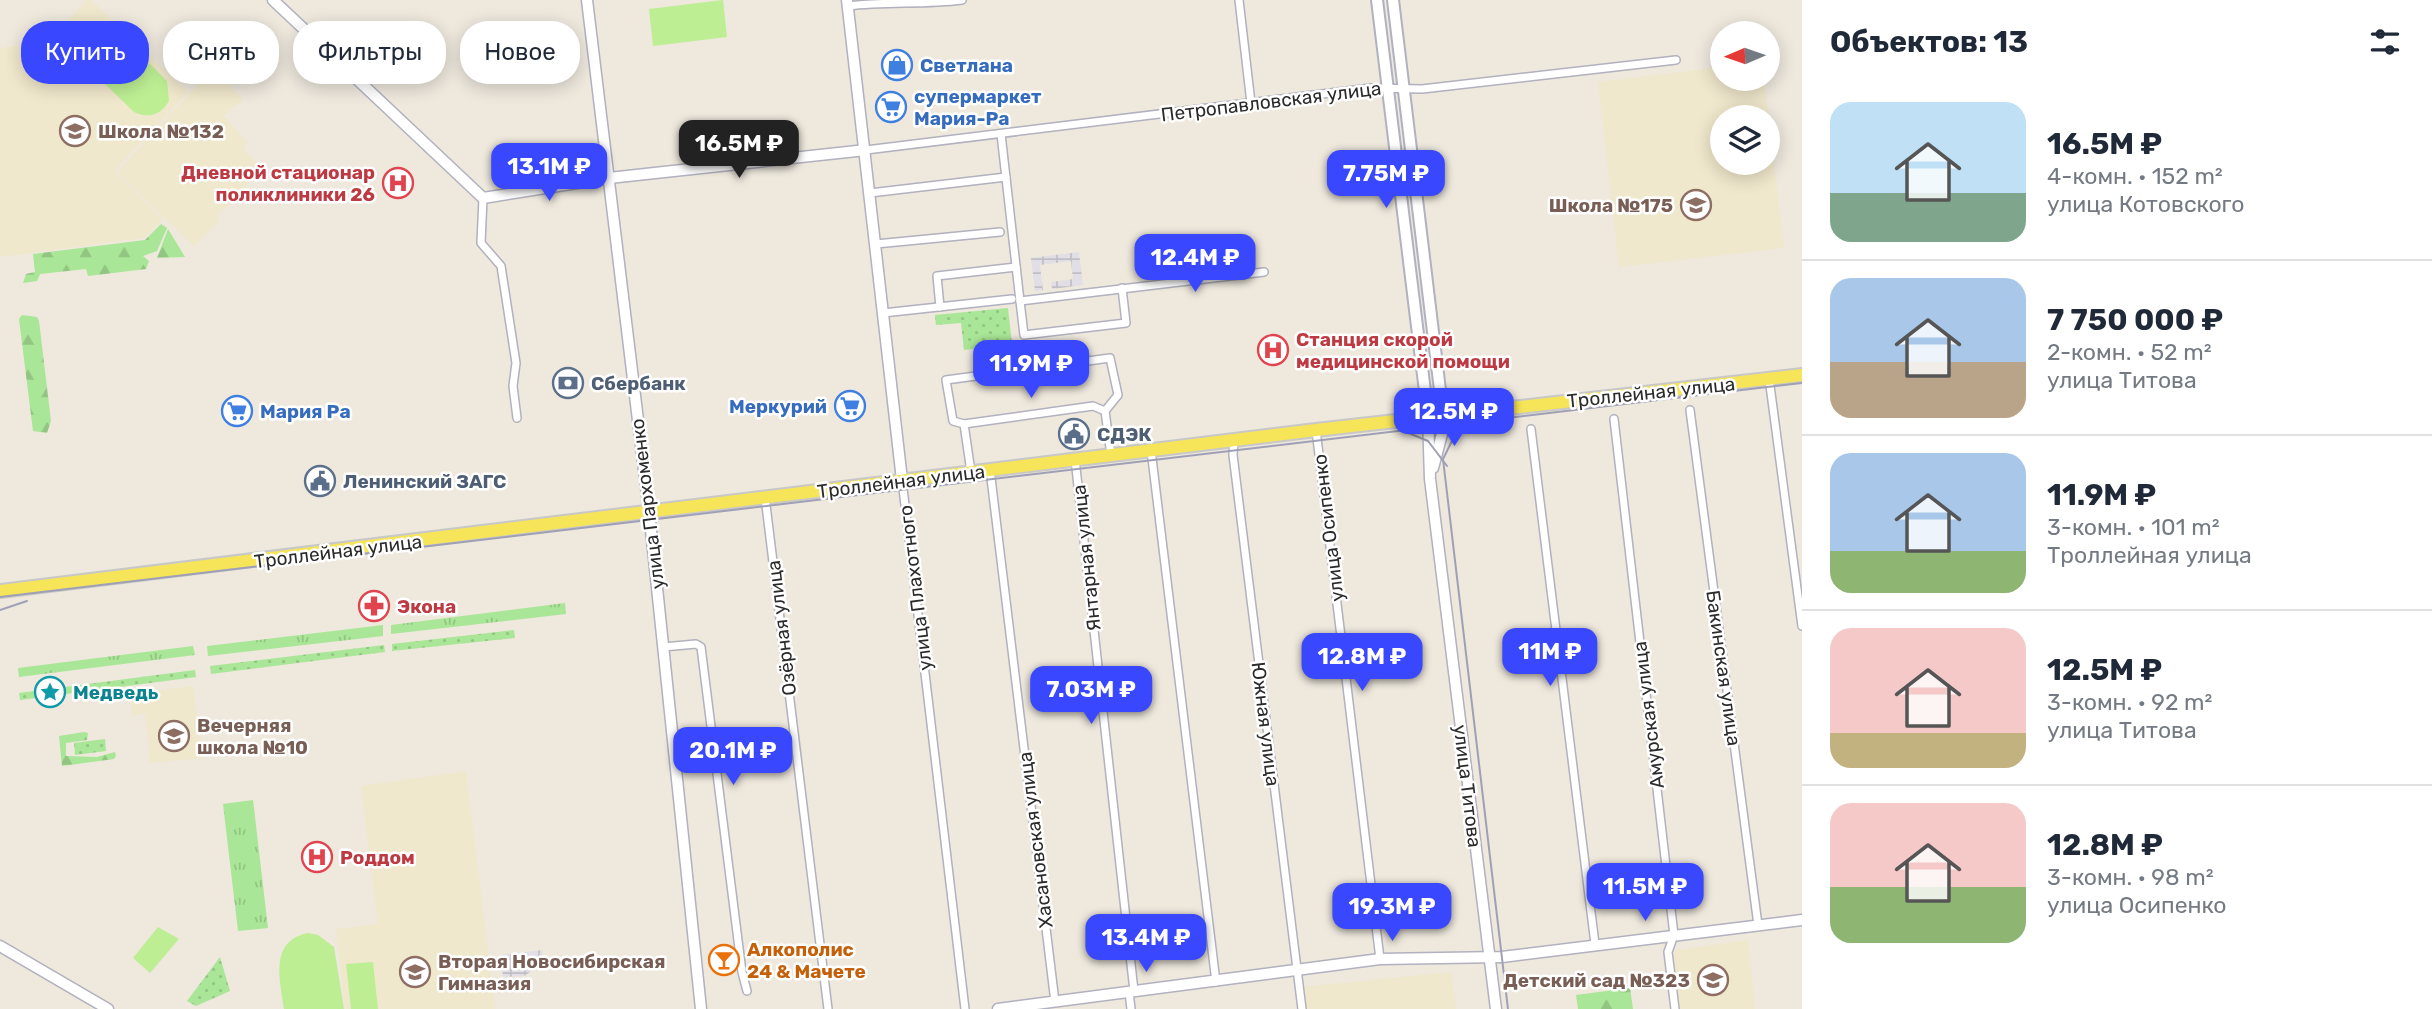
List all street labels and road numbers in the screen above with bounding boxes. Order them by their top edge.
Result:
street label: Петропавловская улица [1160,77,1383,126]
street label: Троллейная улица [1566,372,1736,413]
street label: улица Пархоменко [626,417,669,591]
street label: улица Осипенко [1308,453,1349,603]
street label: Троллейная улица [816,460,986,503]
street label: Янтарная улица [1067,483,1106,632]
street label: улица Плахотного [894,504,937,672]
street label: Троллейная улица [253,530,423,573]
street label: Озёрная улица [762,559,801,697]
street label: Бакинская улица [1701,589,1746,747]
street label: Амурская улица [1628,640,1669,790]
street label: Южная улица [1246,661,1285,787]
street label: улица Титова [1449,723,1486,849]
street label: Хасановская улица [1013,750,1058,929]

